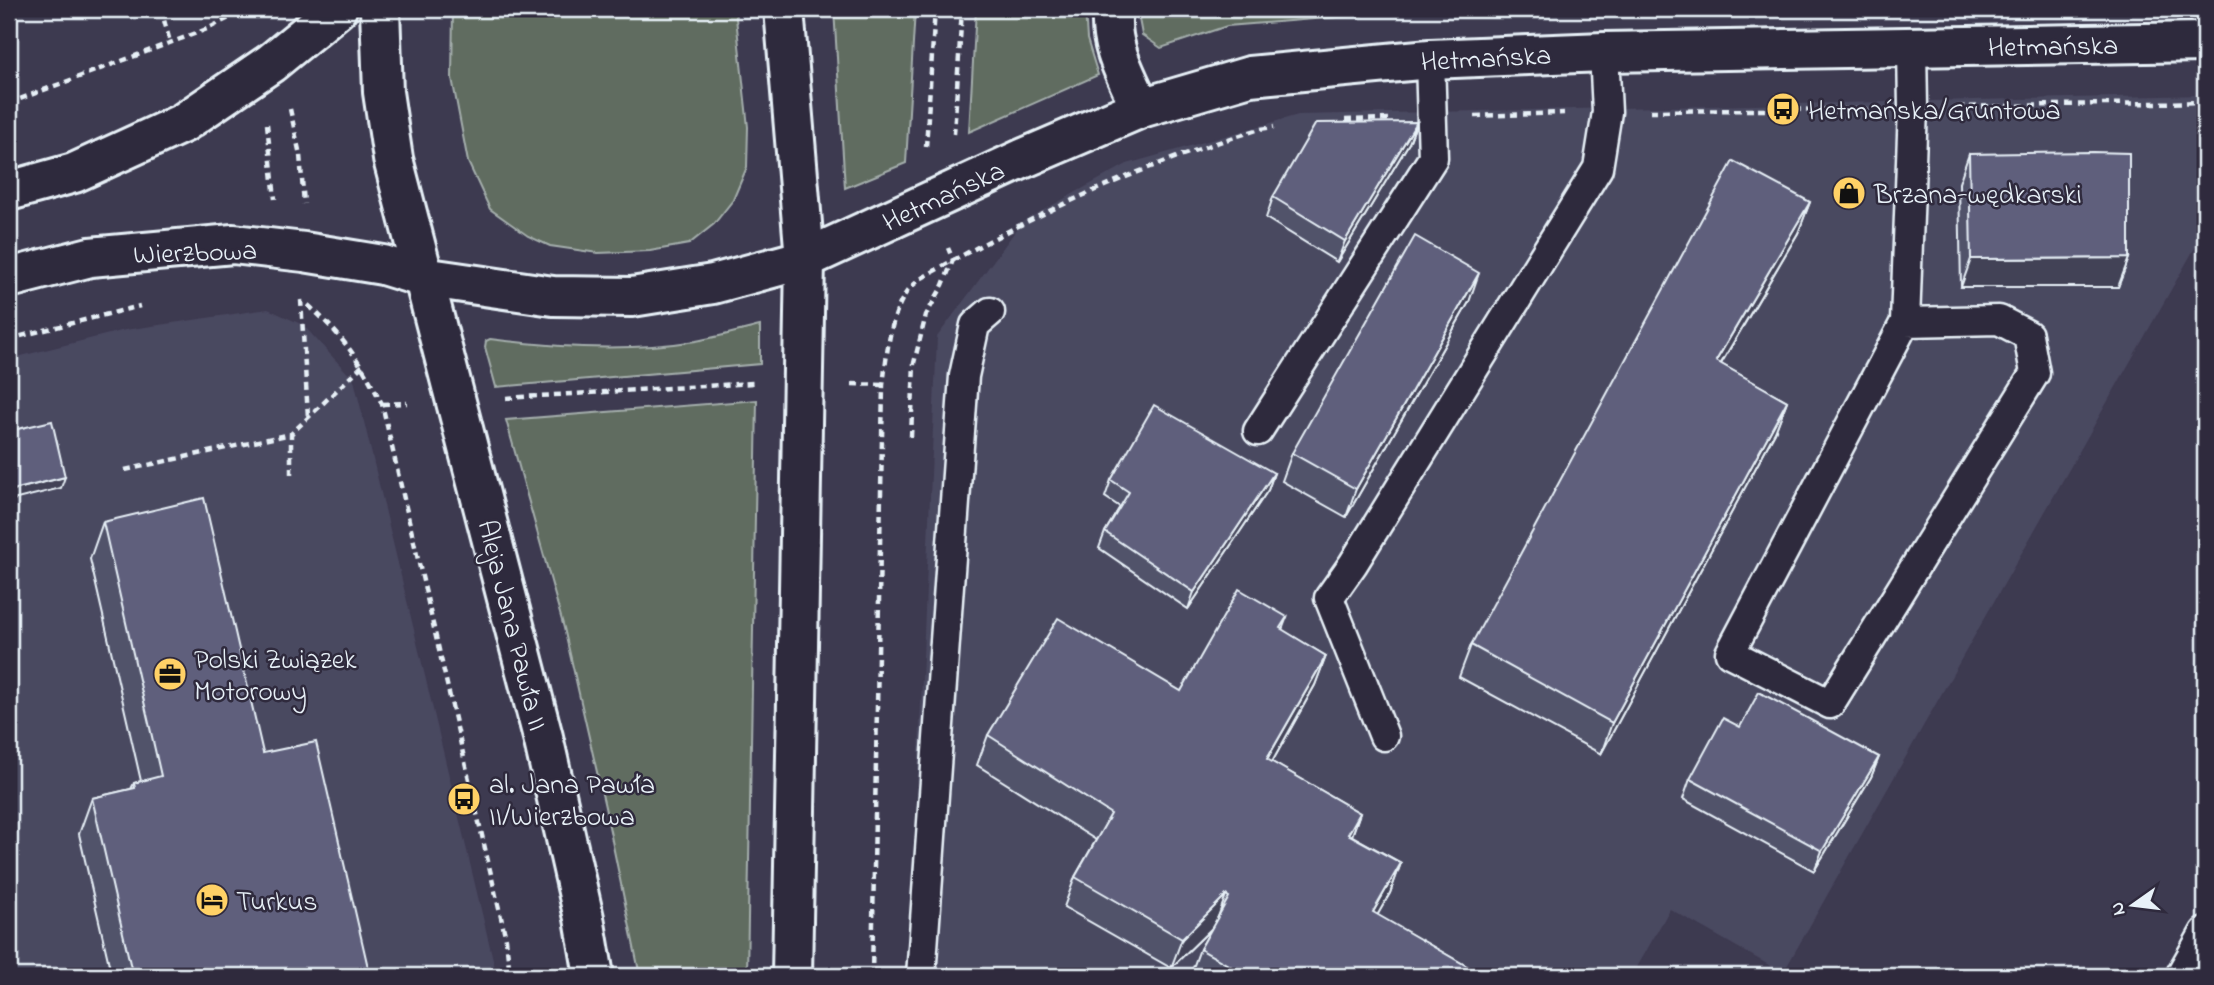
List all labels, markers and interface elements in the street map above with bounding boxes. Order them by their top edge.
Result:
street label: Hetmańska [1987,27,2119,70]
street label: Hetmańska [1420,37,1552,84]
bus stop icon: Hetmańska/Gruntowa [1764,90,1802,128]
place label: Hetmańska/Gruntowa [1808,92,2061,133]
street label: Hetmańska [877,152,1012,244]
shop icon: Brzana-wędkarski [1830,174,1868,212]
place label: Brzana-wędkarski [1873,176,2082,217]
street label: Wierzbowa [132,232,258,277]
street label: Aleja Jana Pawła II [465,516,557,736]
place label: Polski Związek Motorowy [194,641,357,714]
office icon: Polski Związek Motorowy [151,655,189,693]
place label: al. Jana Pawła II/Wierzbowa [489,766,655,839]
bus stop icon: al. Jana Pawła II/Wierzbowa [445,780,483,818]
north arrow [2098,870,2168,940]
hotel icon: Turkus [193,881,231,919]
place label: Turkus [236,883,317,924]
text: N [2104,899,2134,918]

